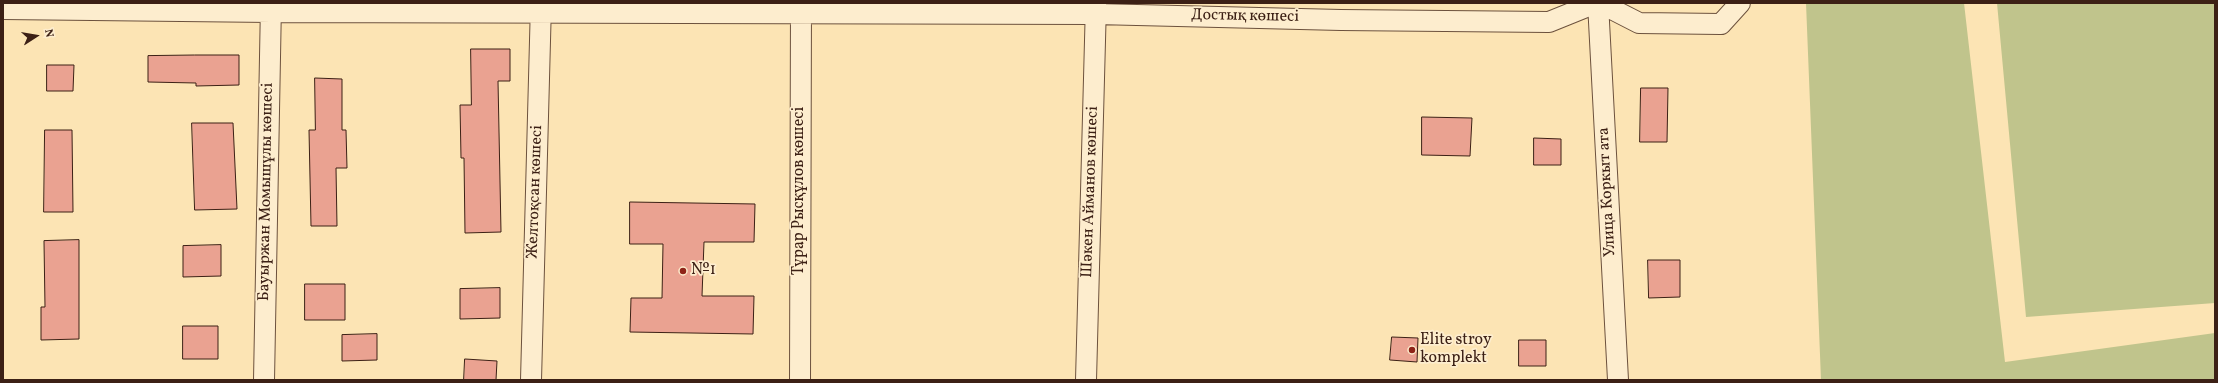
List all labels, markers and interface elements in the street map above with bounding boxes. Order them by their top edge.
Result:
street label: Достық көшесі [1191,6,1299,28]
north arrow [16,16,56,56]
text: N [40,28,56,39]
street label: Бауыржан Момышұлы көшесі [255,83,279,301]
street label: Шәкен Айманов көшесі [1078,106,1104,278]
street label: Тұрар Рысқұлов көшесі [790,107,810,275]
street label: Желтоқсан көшесі [524,125,548,259]
street label: Улица Коркыт ата [1595,127,1621,257]
place label: №1 [691,261,716,281]
marker: №1 [678,266,688,276]
place label: Elite stroy komplekt [1420,331,1492,369]
marker: Elite stroy komplekt [1407,345,1417,355]

